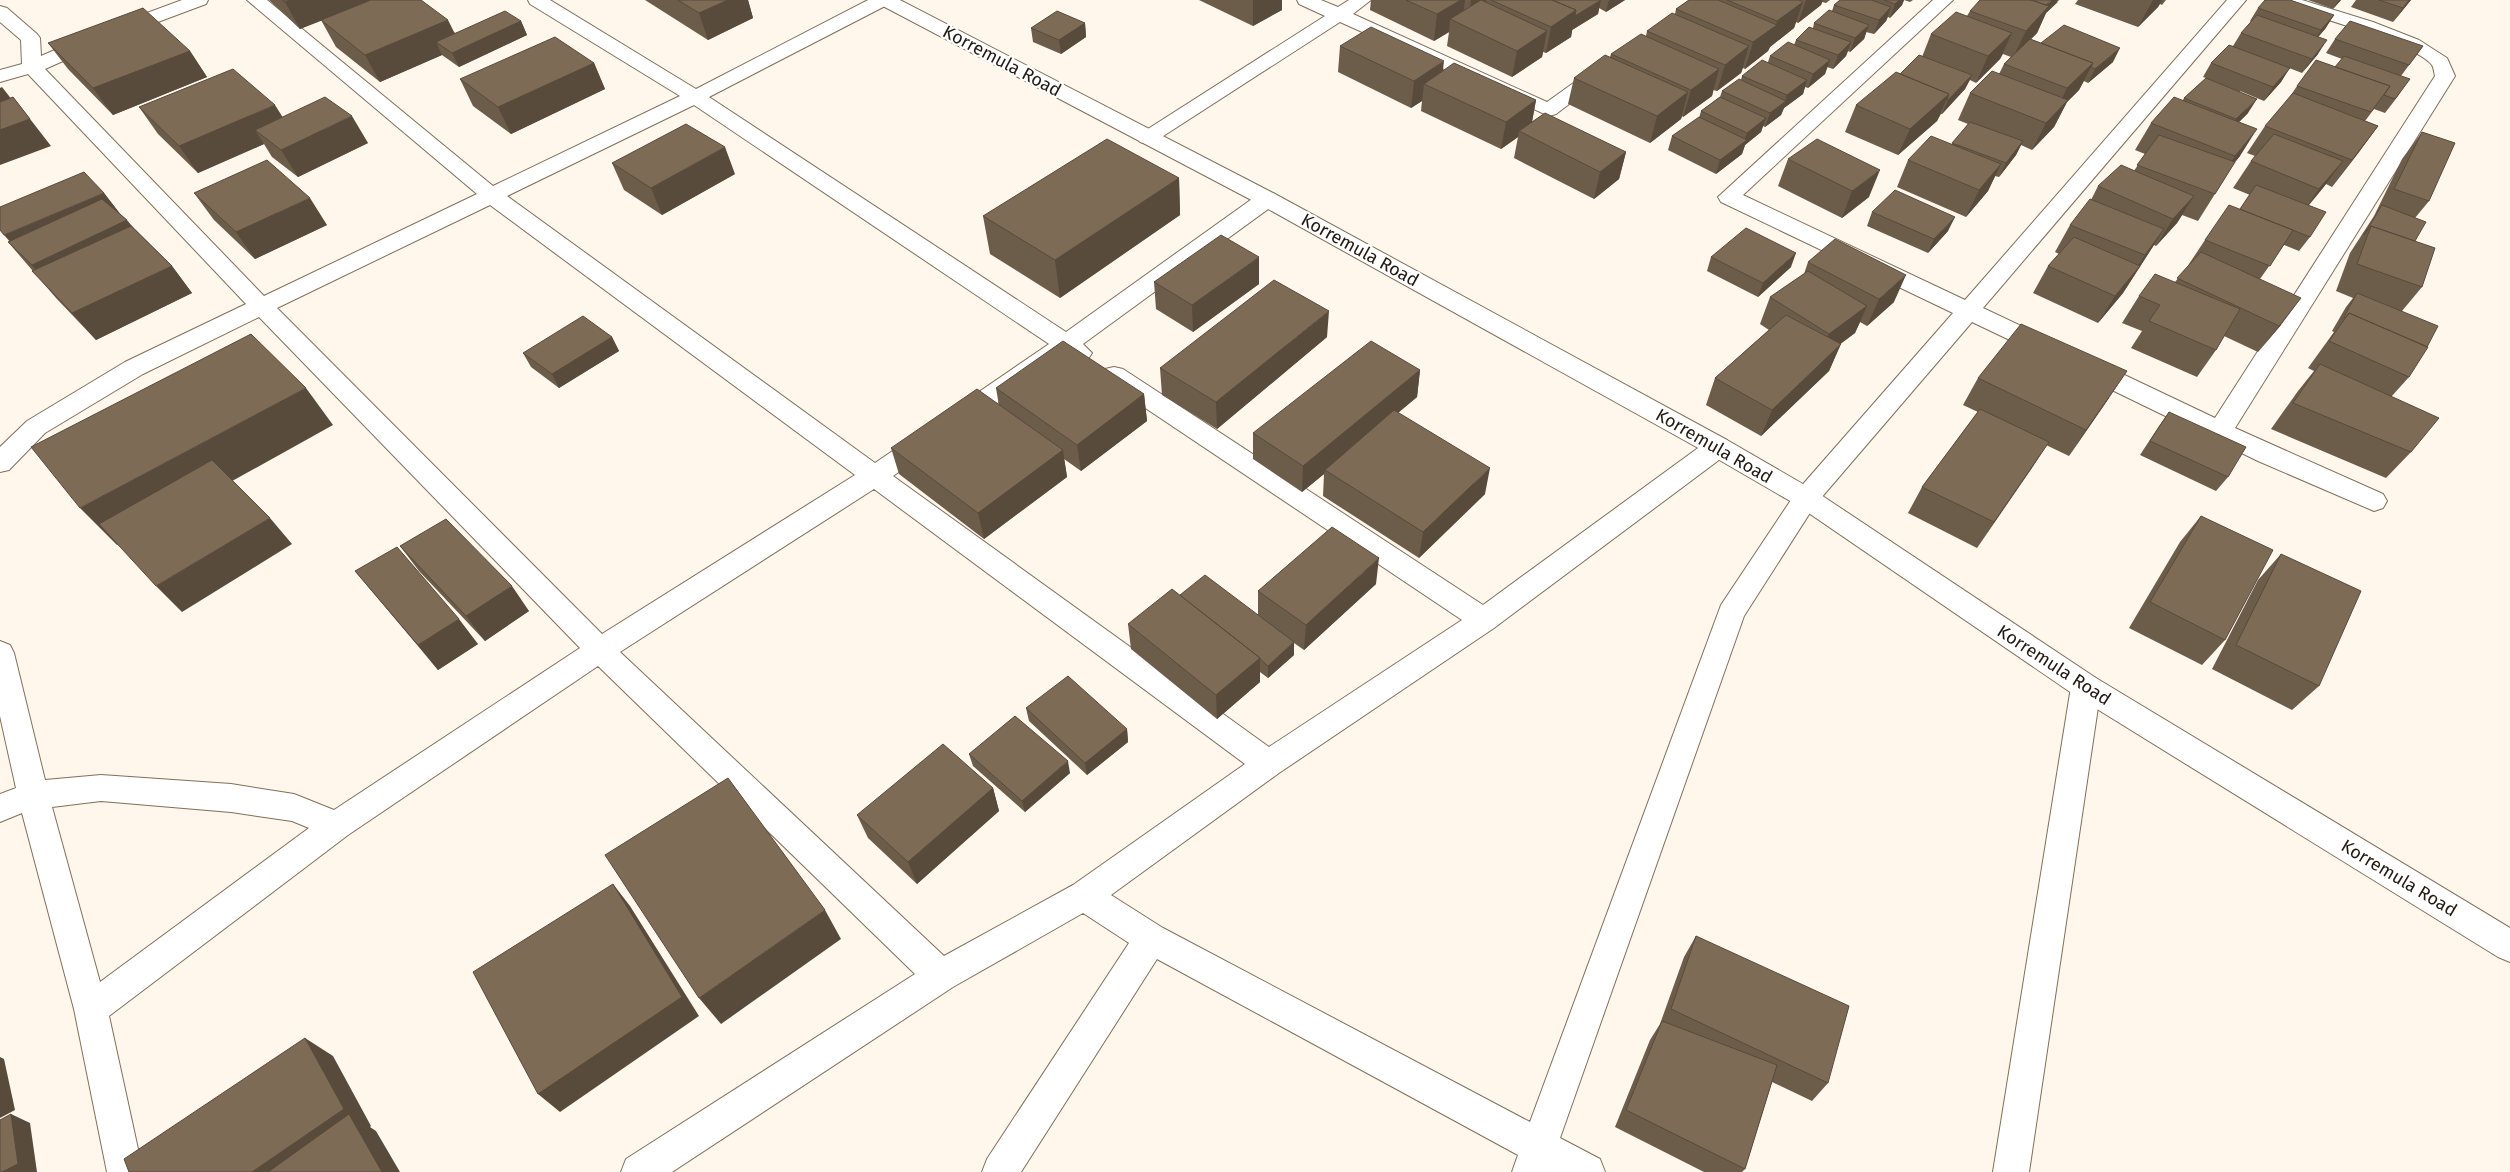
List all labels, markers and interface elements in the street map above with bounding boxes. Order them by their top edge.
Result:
street label: Korremula Road [939,20,1065,102]
street label: Korremula Road [1297,209,1423,291]
street label: Korremula Road [1652,404,1776,488]
street label: Korremula Road [1993,620,2115,710]
street label: Korremula Road [2337,835,2461,921]

